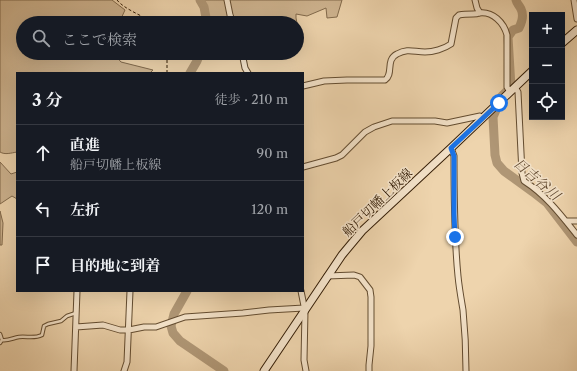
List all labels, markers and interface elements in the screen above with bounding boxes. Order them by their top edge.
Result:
map controls [529,12,565,120]
button: + [529,12,565,48]
search box [16,16,304,60]
icon: search [30,27,52,49]
text: ここで検索 [62,30,137,49]
button: − [529,48,565,84]
button: locate [529,84,565,120]
text: 3 分 [32,90,63,110]
text: 徒歩 · 210 m [215,91,288,107]
route start [490,94,508,112]
text: 直進 [70,135,100,154]
icon: ahead [32,142,54,164]
text: 90 m [257,145,288,161]
water label: 日吉谷川 [510,154,566,205]
text: 船戸切幡上板線 [70,156,161,172]
street label: 船戸切幡上板線 [339,165,415,239]
icon: left [32,198,54,220]
text: 左折 [70,200,100,219]
text: 120 m [251,201,288,217]
route end [446,228,464,246]
icon: arrive [32,254,54,276]
text: 目的地に到着 [70,256,160,275]

